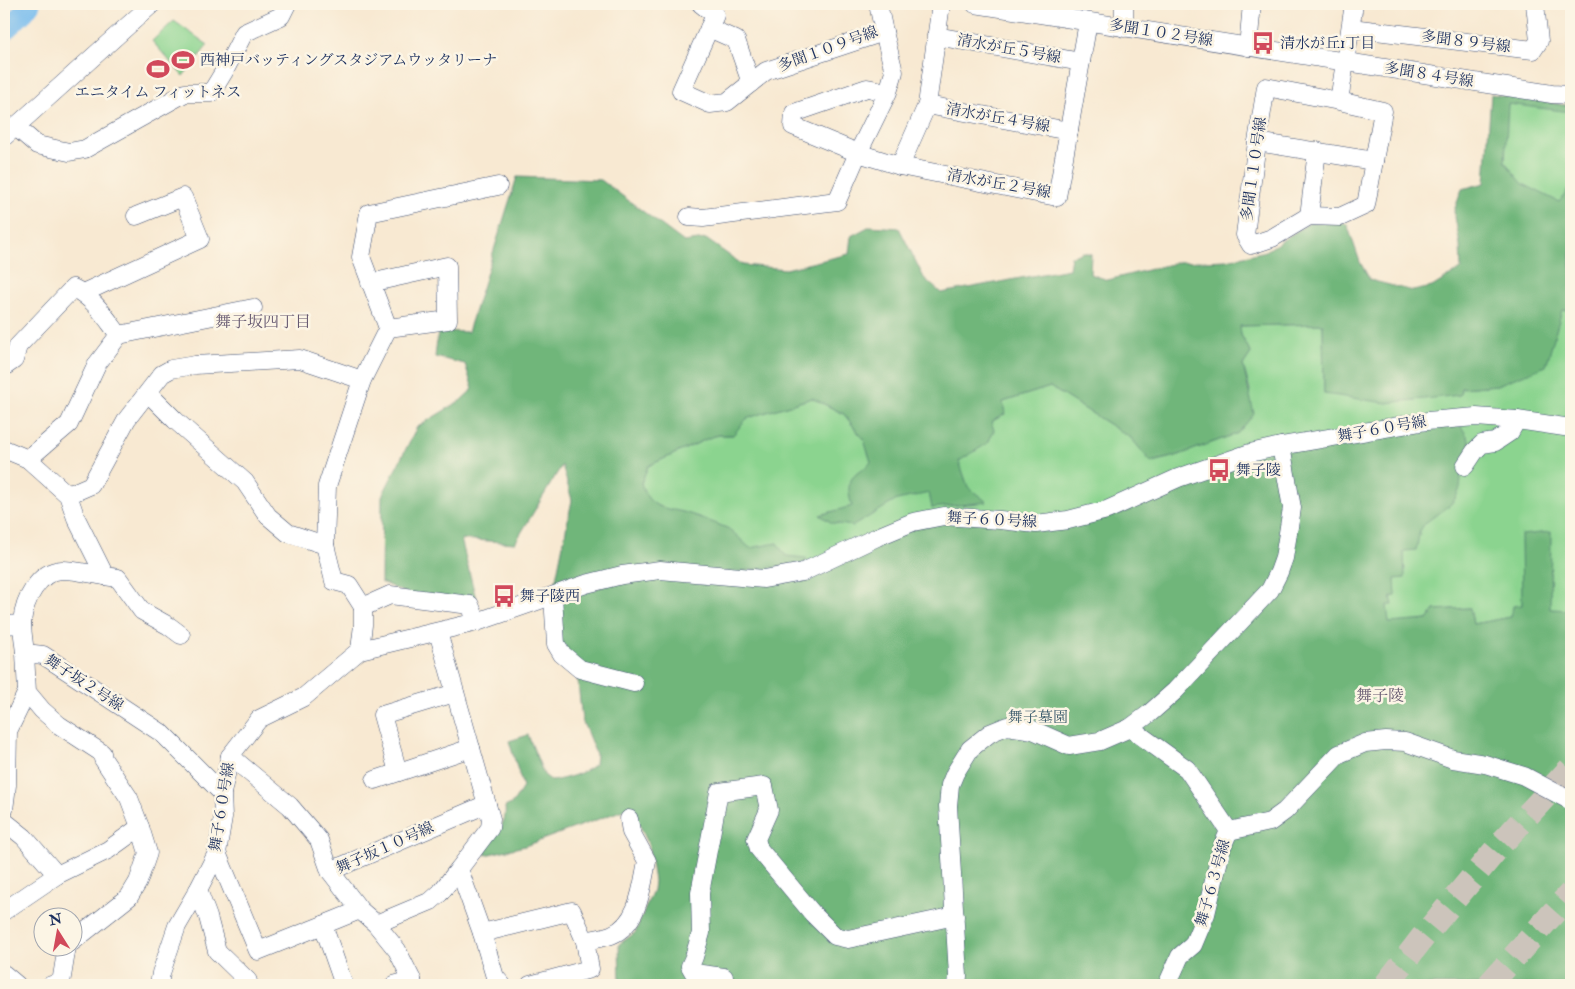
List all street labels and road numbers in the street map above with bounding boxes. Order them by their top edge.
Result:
street label: 多聞１０２号線 [1108,15,1214,51]
street label: 多聞１０９号線 [775,22,881,76]
street label: 多聞８９号線 [1420,27,1512,57]
street label: 清水が丘５号線 [956,31,1062,67]
street label: 多聞８４号線 [1383,59,1475,91]
street label: 清水が丘４号線 [945,100,1051,136]
street label: 多聞１１０号線 [1237,116,1271,222]
street label: 清水が丘２号線 [946,166,1052,202]
street label: 舞子６０号線 [1336,412,1428,446]
street label: 舞子６０号線 [947,508,1037,532]
street label: 舞子坂２号線 [41,651,127,715]
street label: 舞子６０号線 [206,761,238,853]
street label: 舞子坂１０号線 [333,818,437,878]
street label: 舞子６３号線 [1191,837,1235,929]

